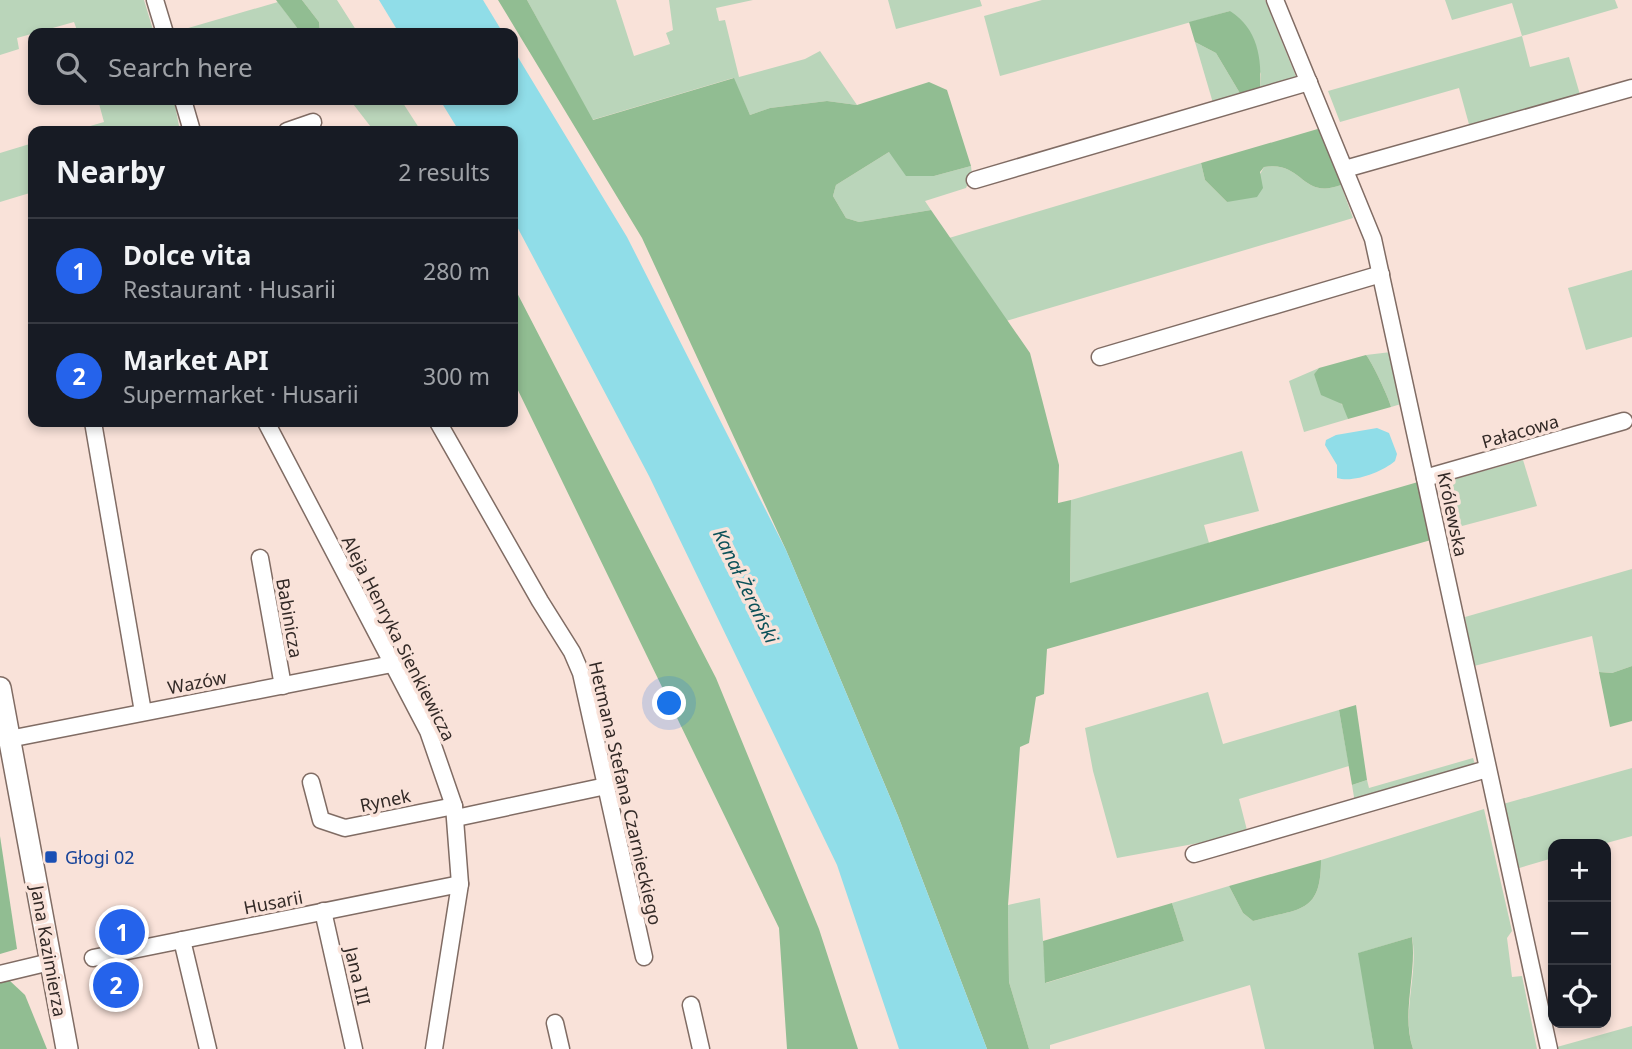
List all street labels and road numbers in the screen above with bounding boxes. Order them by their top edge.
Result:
street label: Pałacowa [1479,409,1561,453]
street label: Królewska [1432,469,1474,559]
street label: Aleja Henryka Sienkiewicza [337,531,461,745]
street label: Babinicza [271,576,309,660]
street label: Hetmana Stefana Czarnieckiego [584,659,668,927]
street label: Wazów [165,665,229,699]
street label: Rynek [357,783,413,817]
street label: Jana Kazimierza [25,882,72,1019]
street label: Husarii [241,885,305,919]
street label: Jana III [339,942,376,1008]

